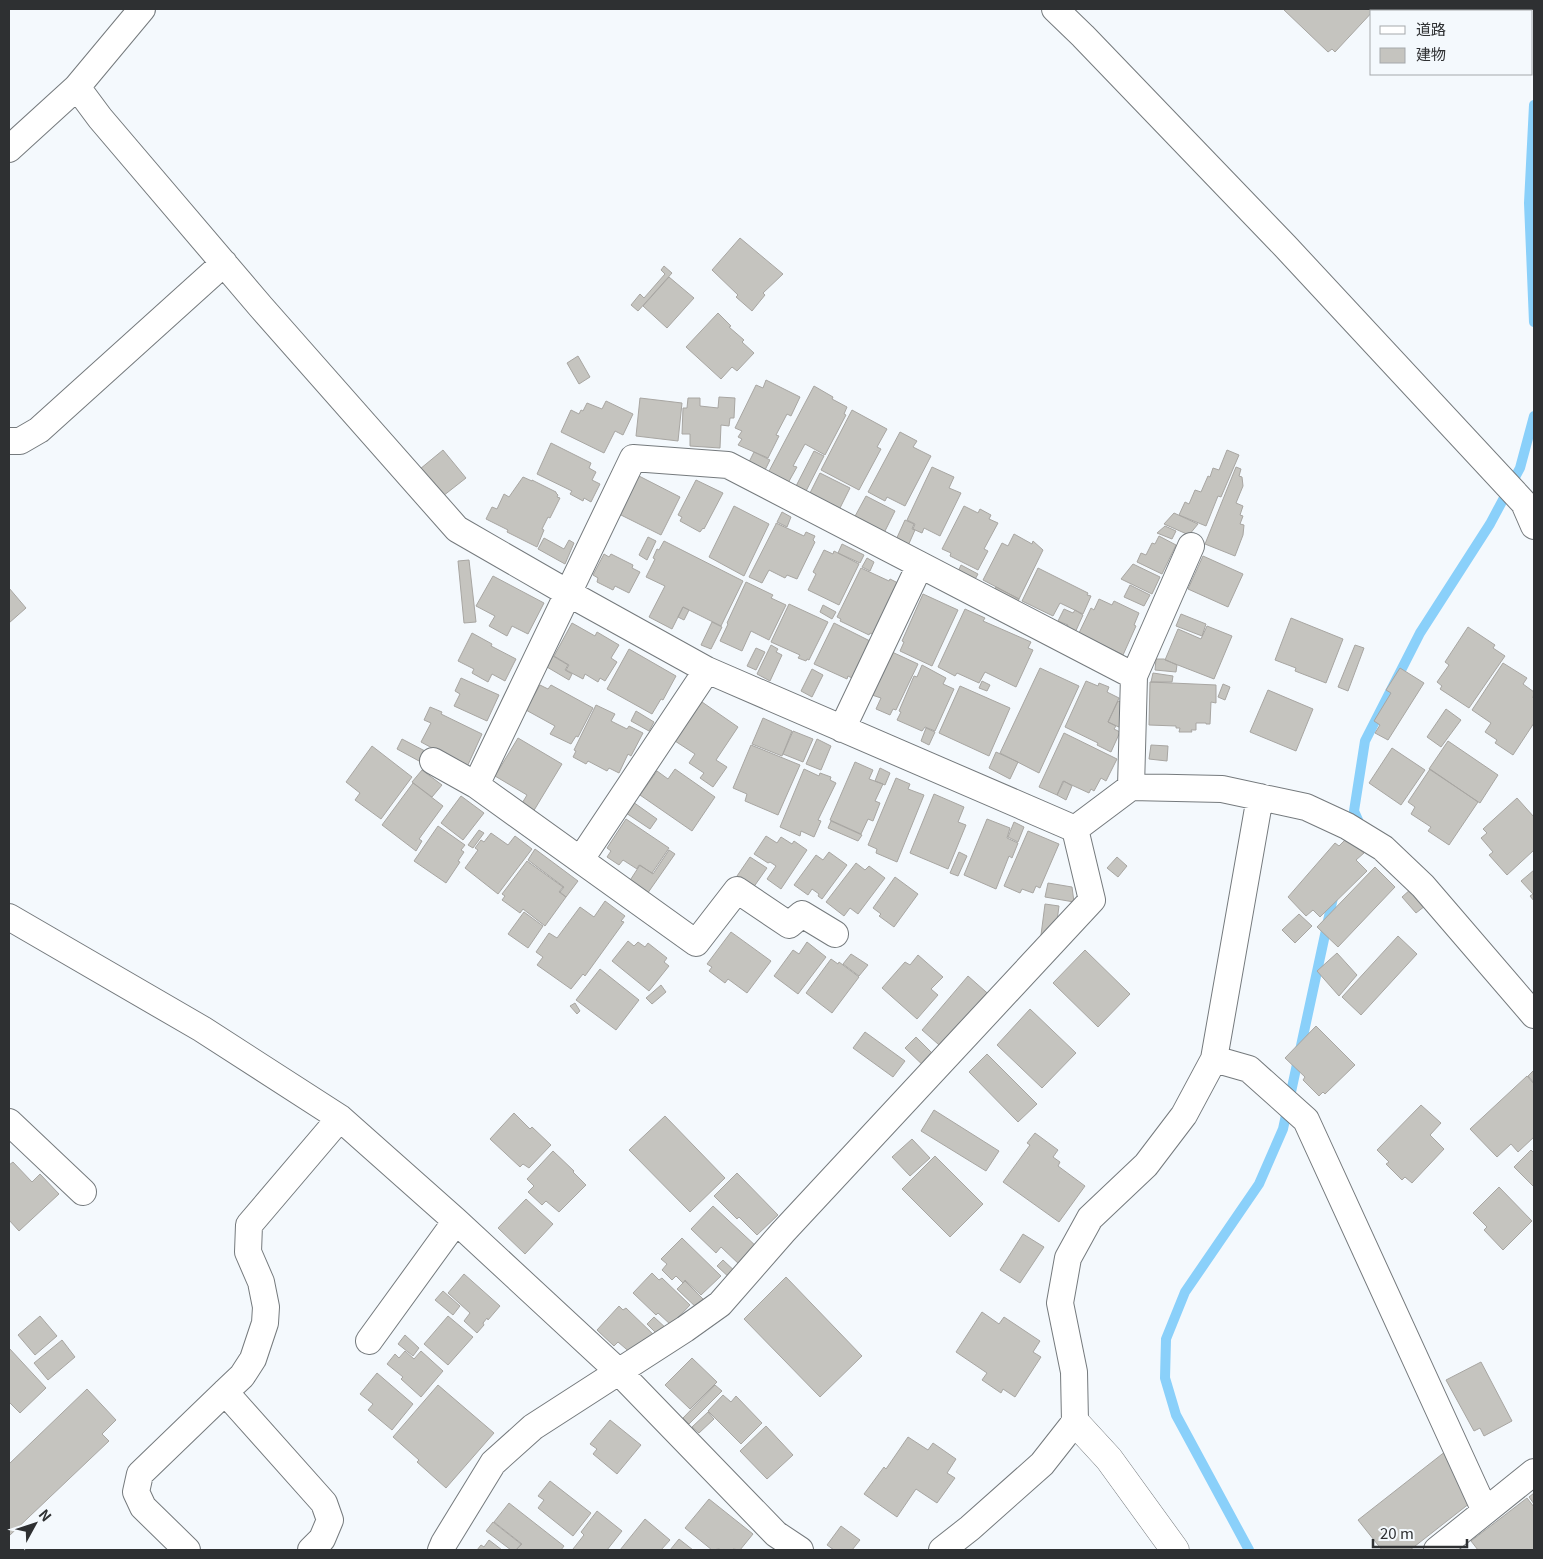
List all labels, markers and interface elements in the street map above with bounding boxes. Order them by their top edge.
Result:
legend [1370,10,1533,75]
text: 道路 [1416,18,1446,39]
text: 建物 [1416,43,1446,64]
north arrow [10,1499,60,1549]
text: N [35,1505,57,1525]
scale bar [1373,1516,1467,1548]
text: 20 m [1380,1522,1414,1543]

